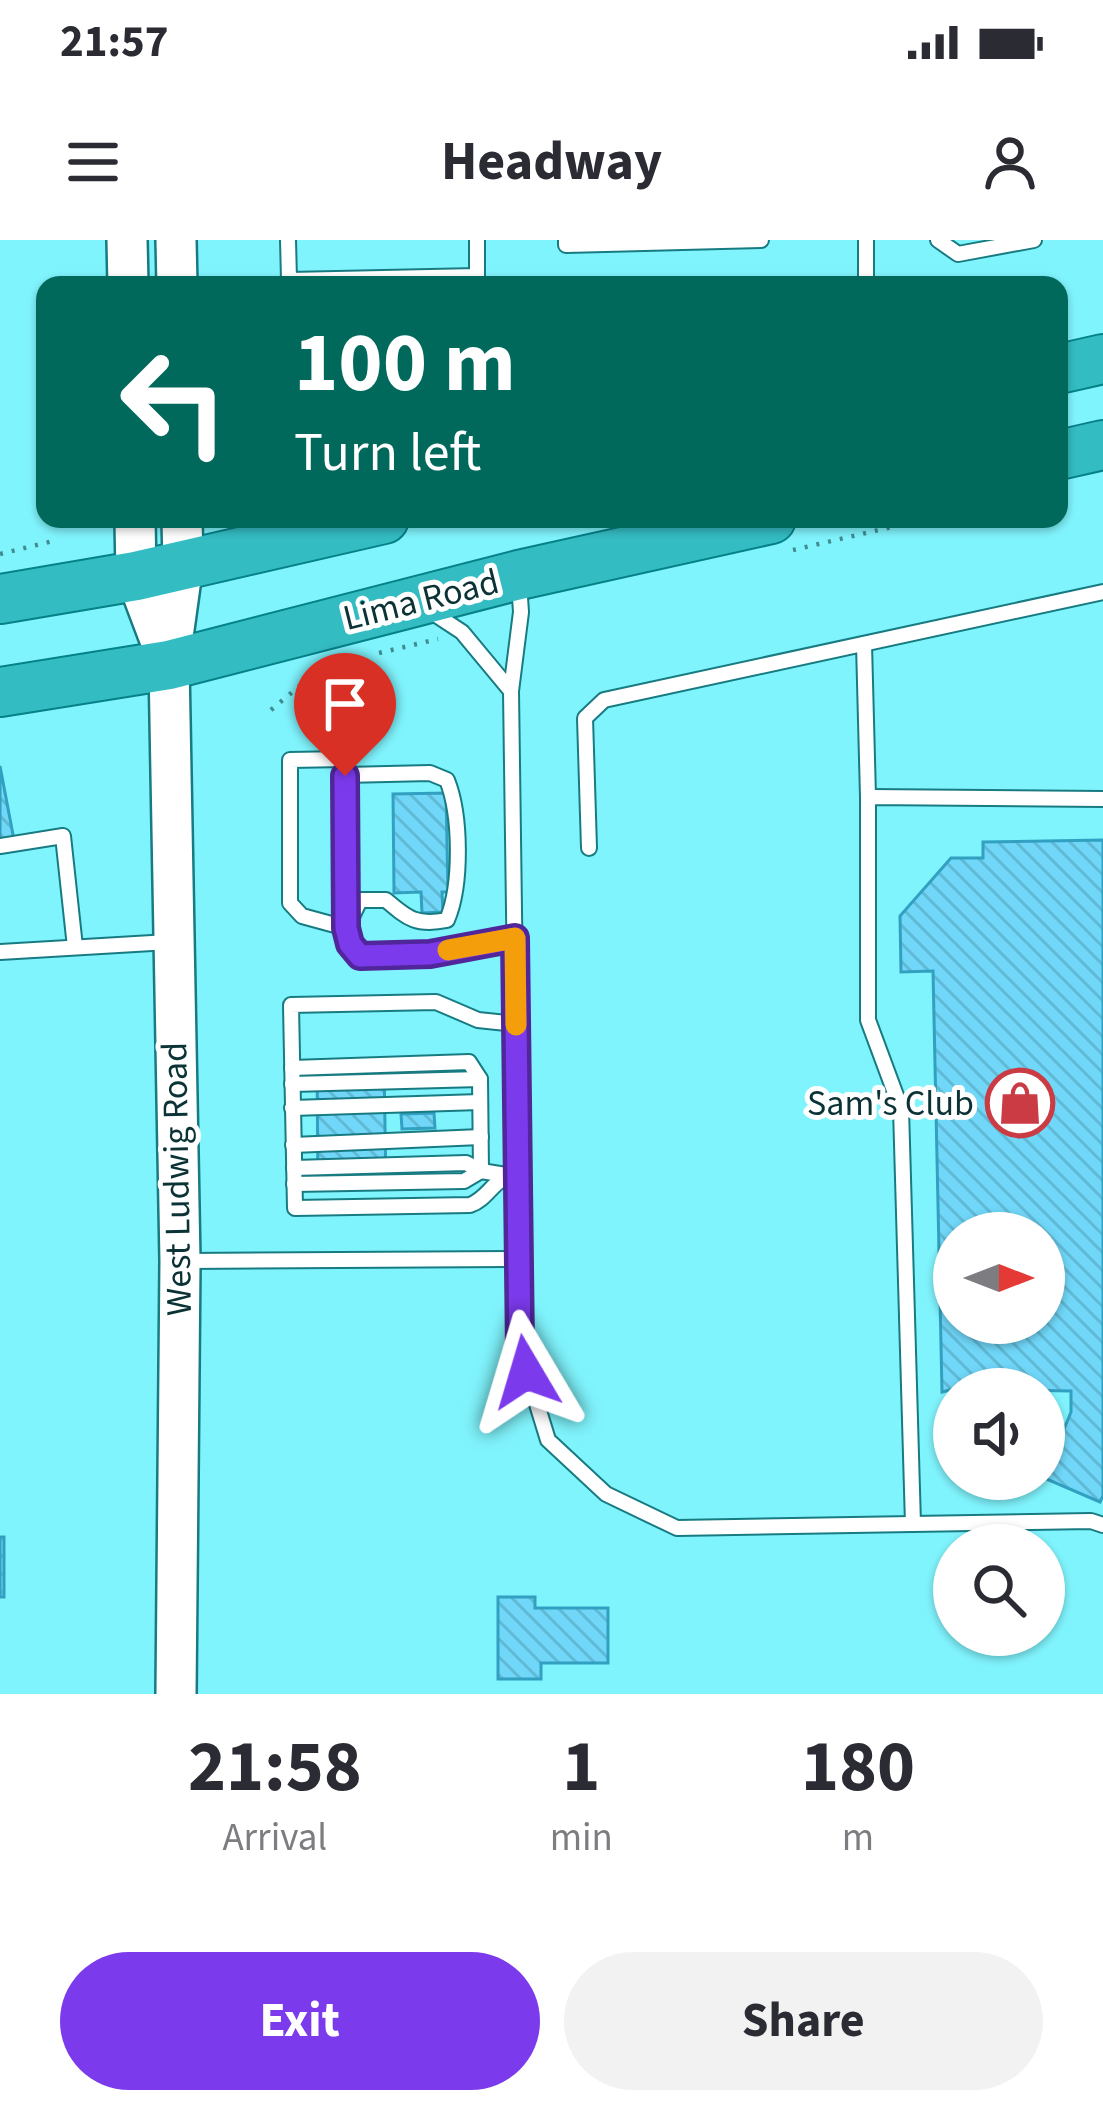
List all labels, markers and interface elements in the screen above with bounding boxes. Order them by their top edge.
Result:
text: 21:57 [60,10,169,74]
text: Headway [441,124,662,201]
icon: menu [60,129,126,195]
icon: person [977,129,1043,195]
text: 100 m [294,304,516,424]
icon: left [96,324,252,480]
text: Turn left [294,415,481,492]
street label: Lima Road [338,556,504,644]
pin [294,653,396,776]
icon: arrive [312,671,378,737]
street label: West Ludwig Road [149,1042,205,1316]
shop icon: Sam's Club [985,1068,1055,1138]
place label: Sam's Club [807,1078,974,1129]
north arrow [933,1212,1065,1344]
map controls [933,1212,1065,1656]
position arrow [463,1309,589,1435]
button: sound [933,1368,1065,1500]
button: search [933,1524,1065,1656]
text: 21:58 [188,1716,362,1819]
text: 1 [562,1716,600,1819]
text: 180 [801,1716,915,1819]
text: Arrival [222,1810,327,1866]
text: min [550,1810,613,1866]
text: m [842,1810,874,1866]
button: Exit [60,1952,540,2090]
button: Share [564,1952,1043,2090]

